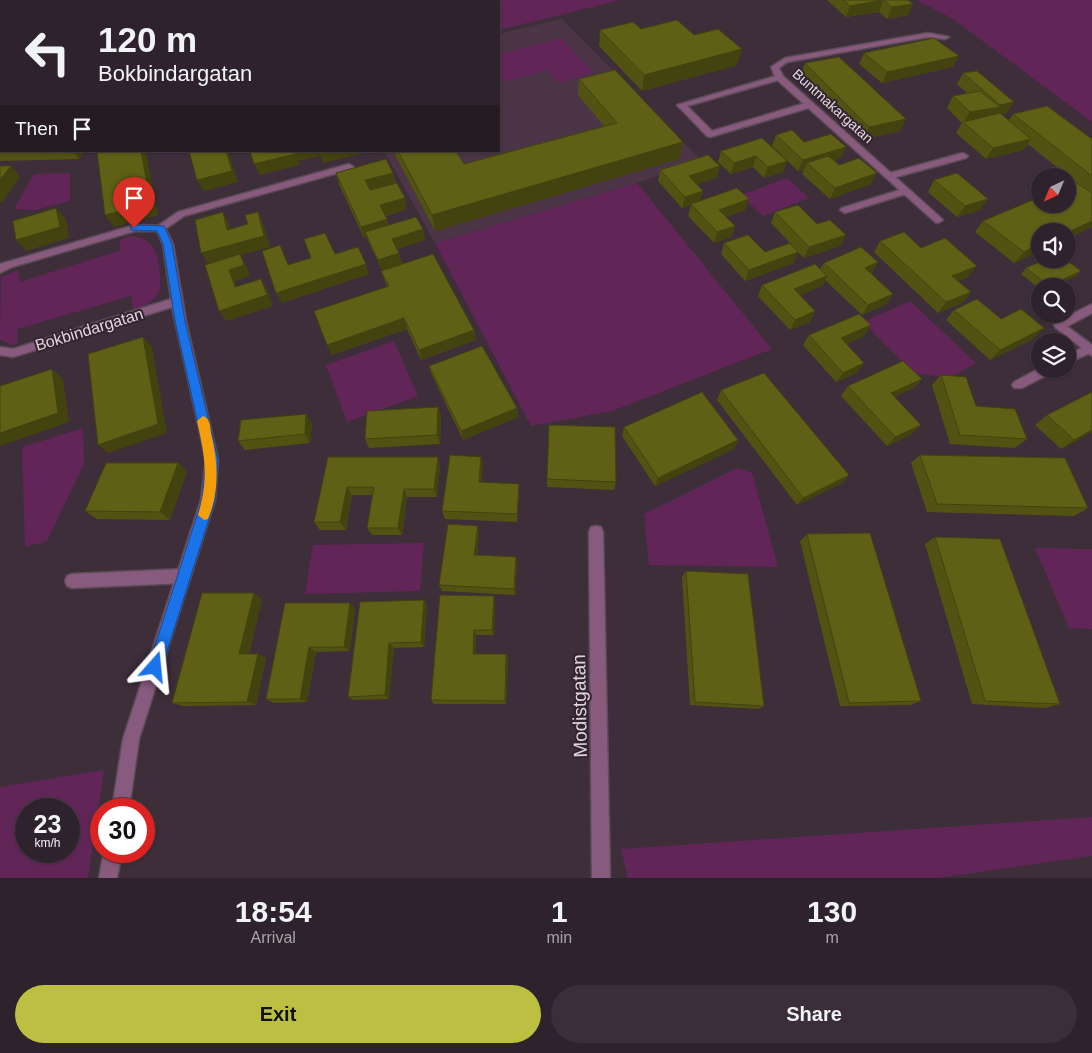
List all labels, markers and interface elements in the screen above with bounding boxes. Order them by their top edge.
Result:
icon: left [15,20,80,85]
text: 120 m [98,20,197,59]
text: Bokbindargatan [98,61,252,86]
street label: Buntmakargatan [789,66,877,146]
icon: arrive [68,115,96,143]
text: Then [15,118,58,139]
north arrow [1031,168,1076,212]
map controls [1031,168,1076,378]
pin [113,177,155,228]
icon: arrive [120,184,148,212]
button: sound [1031,223,1076,268]
button: search [1031,278,1076,323]
street label: Bokbindargatan [33,305,145,354]
button: layers [1031,333,1076,378]
position arrow [128,640,180,692]
street label: Modistgatan [568,654,591,758]
speed limit sign: 30 [90,798,155,863]
text: 23 [34,810,61,838]
text: km/h [34,836,61,850]
text: 18:54 [235,895,312,928]
text: 1 [551,895,568,928]
text: 130 [807,895,857,928]
text: Arrival [251,929,296,946]
text: min [546,929,572,946]
text: m [825,929,839,946]
button: Exit [15,985,541,1043]
button: Share [551,985,1077,1043]

